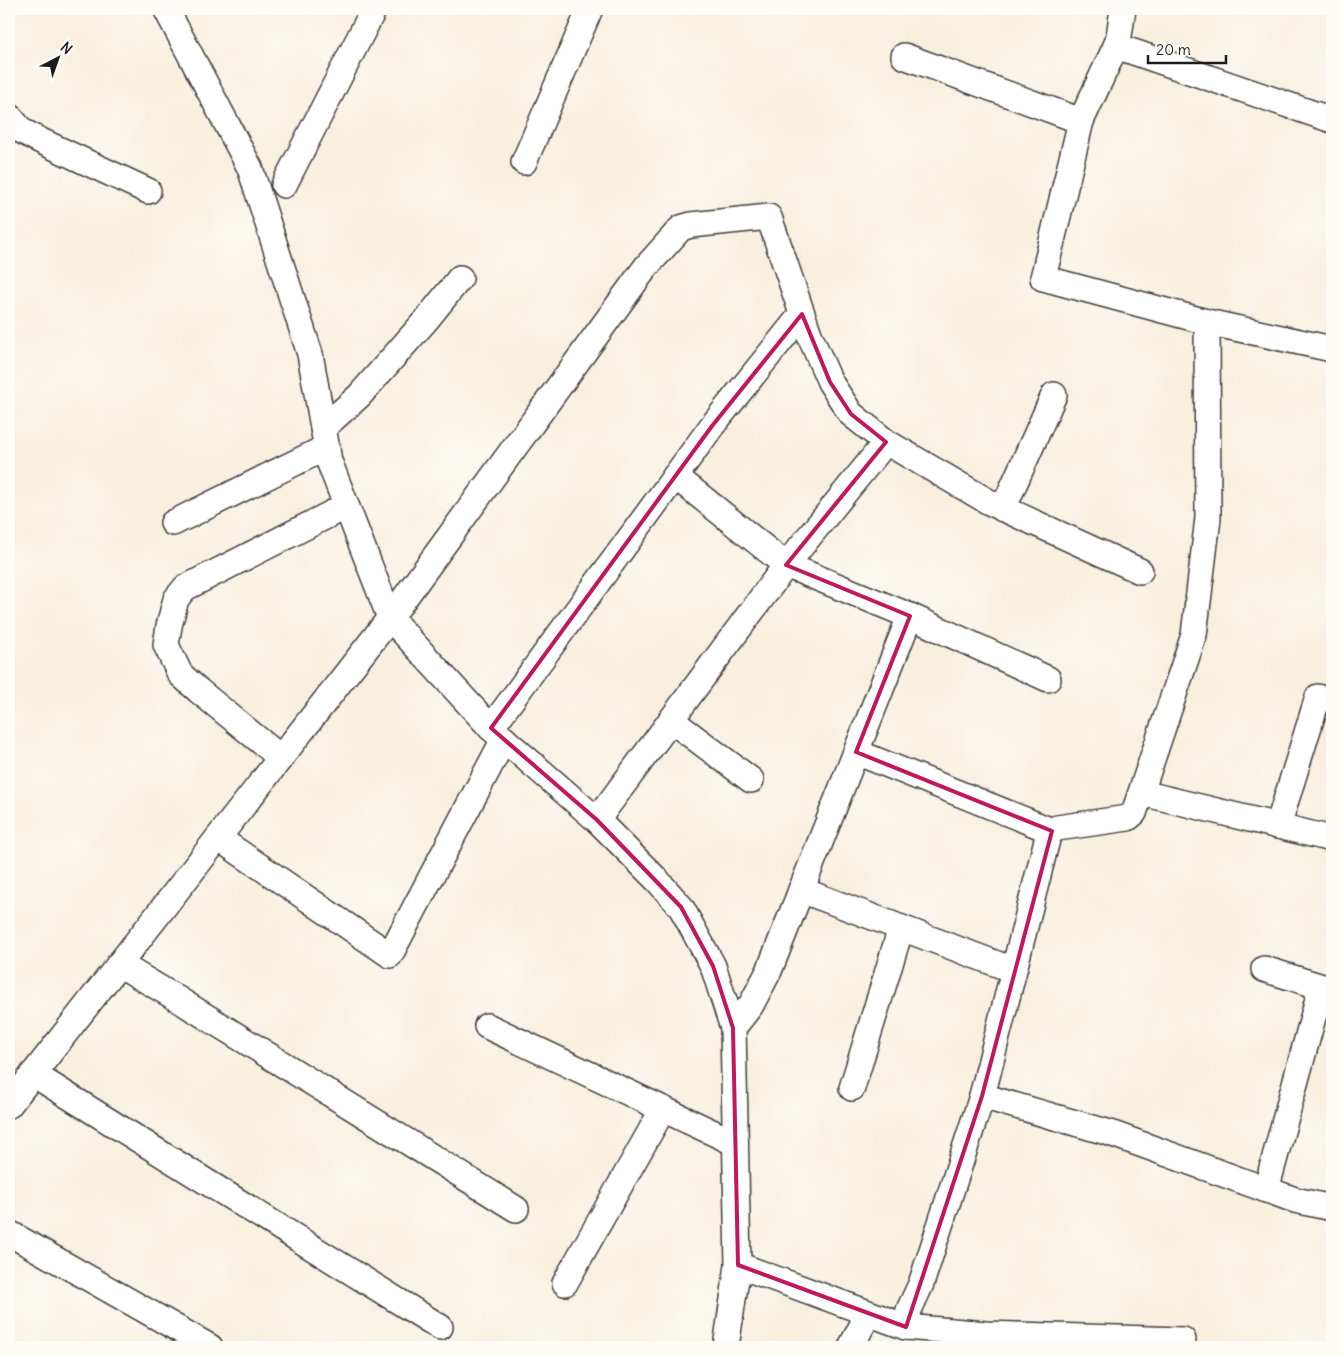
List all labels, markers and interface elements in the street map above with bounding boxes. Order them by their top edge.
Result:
north arrow [32,32,82,82]
scale bar [1148,32,1226,64]
text: N [57,38,76,58]
text: 20 m [1156,40,1191,59]

